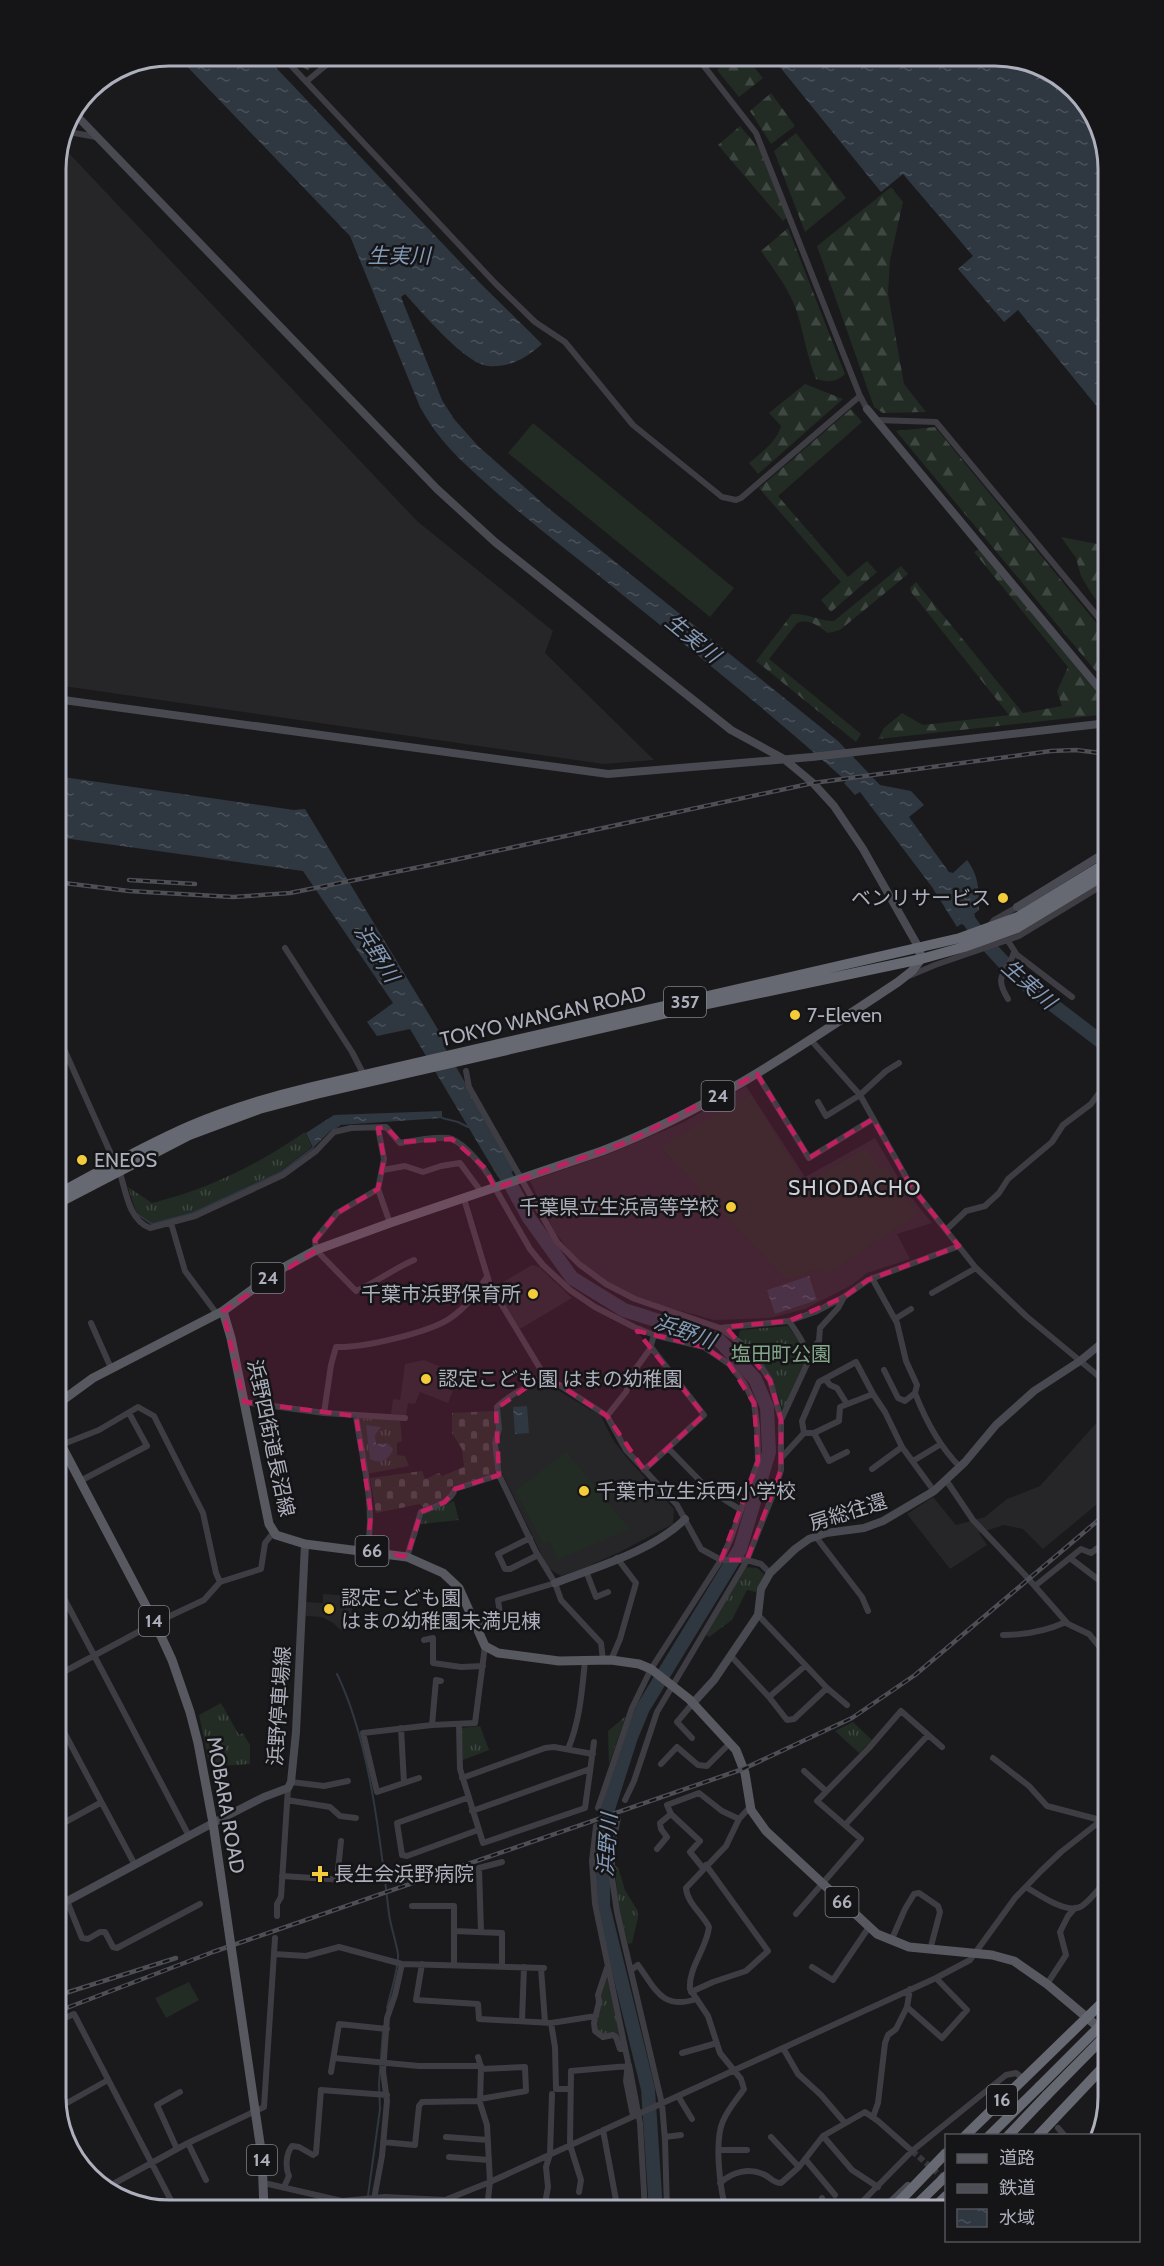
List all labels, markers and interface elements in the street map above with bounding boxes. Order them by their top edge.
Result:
water label: 生実川 [368,243,432,268]
water label: 生実川 [661,608,727,669]
place label: ベンリサービス [851,886,991,910]
marker: ベンリサービス [996,891,1010,905]
water label: 浜野川 [350,920,405,988]
water label: 生実川 [997,954,1062,1015]
street label: TOKYO WANGAN ROAD [438,981,648,1051]
road number: 357 [664,987,706,1017]
place label: 7-Eleven [807,1003,882,1027]
marker: 7-Eleven [788,1008,802,1022]
road number: 24 [702,1081,734,1111]
place label: ENEOS [94,1148,157,1172]
marker: ENEOS [75,1153,89,1167]
district label: SHIODACHO [788,1175,922,1200]
place label: 千葉県立生浜高等学校 [519,1195,719,1219]
marker: 千葉県立生浜高等学校 [724,1200,738,1214]
road number: 24 [252,1263,284,1293]
place label: 千葉市浜野保育所 [361,1282,521,1306]
marker: 千葉市浜野保育所 [526,1287,540,1301]
water label: 浜野川 [651,1308,721,1354]
park label: 塩田町公園 [731,1342,831,1366]
street label: 浜野四街道長沼線 [243,1357,299,1519]
place label: 認定こども園 はまの幼稚園 [438,1367,683,1391]
marker: 認定こども園 はまの幼稚園 [419,1372,433,1386]
place label: 千葉市立生浜西小学校 [596,1479,796,1503]
marker: 千葉市立生浜西小学校 [577,1484,591,1498]
street label: 房総往還 [806,1489,890,1535]
road number: 66 [356,1536,388,1566]
place label: 認定こども園 はまの幼稚園未満児棟 [341,1586,541,1633]
marker: 認定こども園 はまの幼稚園未満児棟 [322,1602,336,1616]
road number: 14 [139,1606,169,1636]
street label: 浜野停車場線 [263,1645,295,1767]
street label: MOBARA ROAD [202,1735,250,1875]
water label: 浜野川 [592,1811,622,1877]
place label: 長生会浜野病院 [334,1862,474,1886]
marker: 長生会浜野病院 [311,1865,329,1883]
road number: 66 [826,1887,858,1917]
road number: 16 [987,2085,1017,2115]
legend [945,2134,1140,2242]
road number: 14 [247,2145,277,2175]
text: 道路 [999,2147,1035,2169]
text: 鉄道 [999,2177,1035,2199]
text: 水域 [999,2207,1035,2229]

